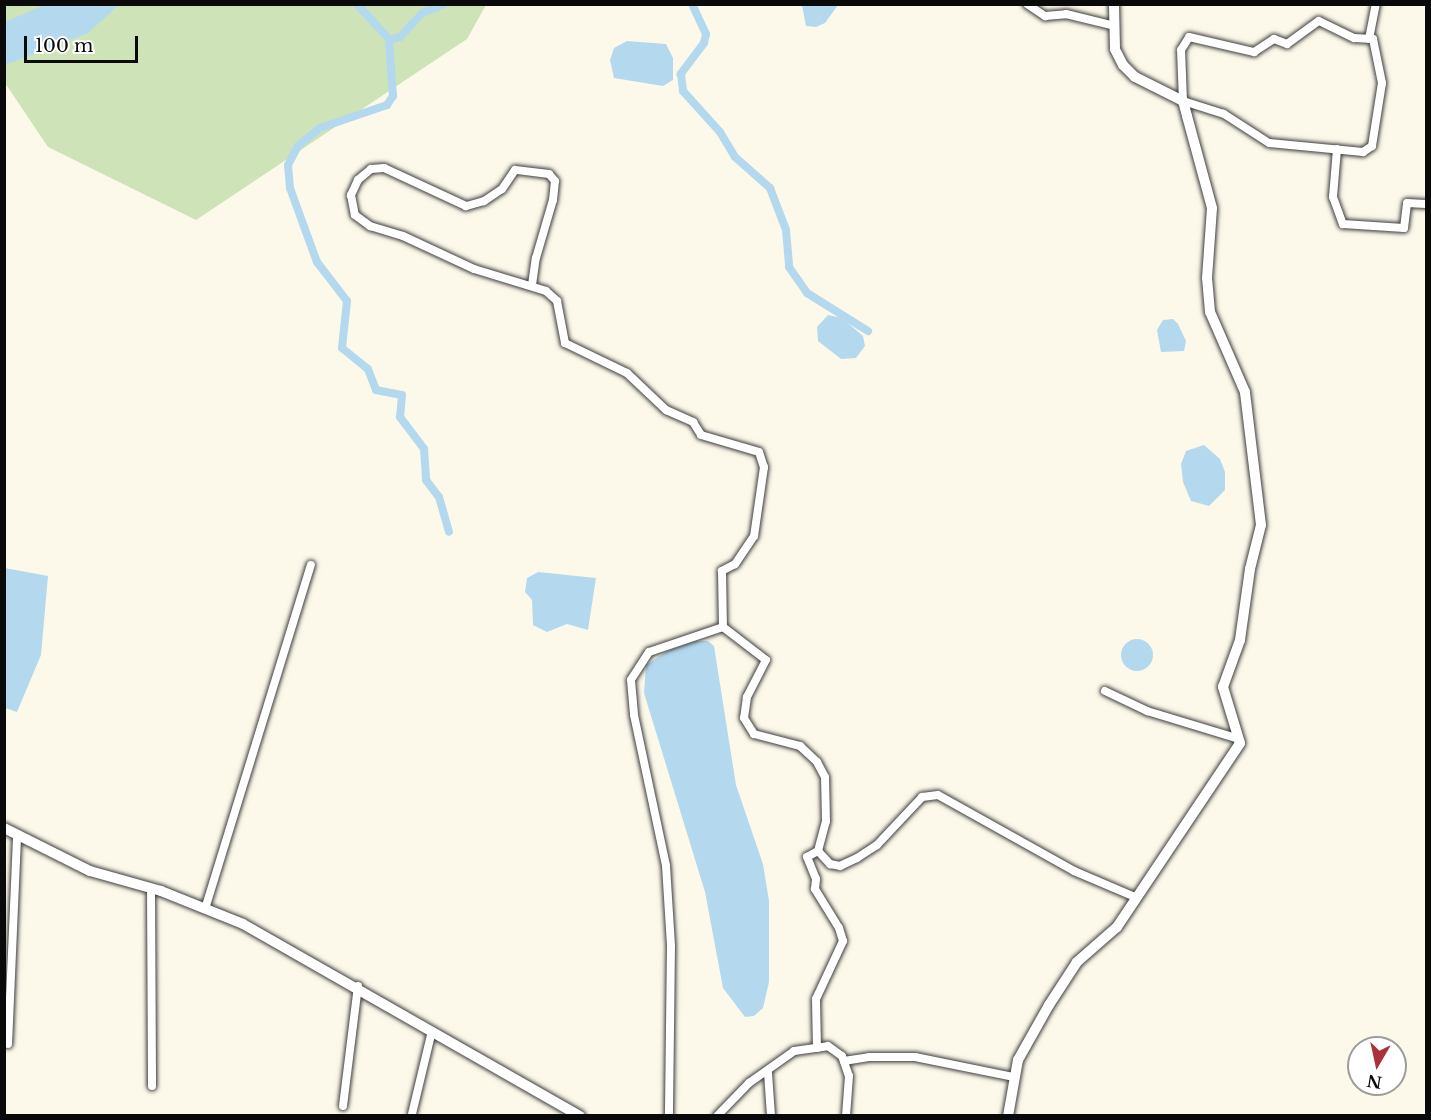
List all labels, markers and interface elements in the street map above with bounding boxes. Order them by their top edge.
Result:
scale bar [27,24,141,62]
text: 100 m [35,35,93,57]
north arrow [1347,1036,1407,1096]
text: N [1366,1071,1383,1093]

